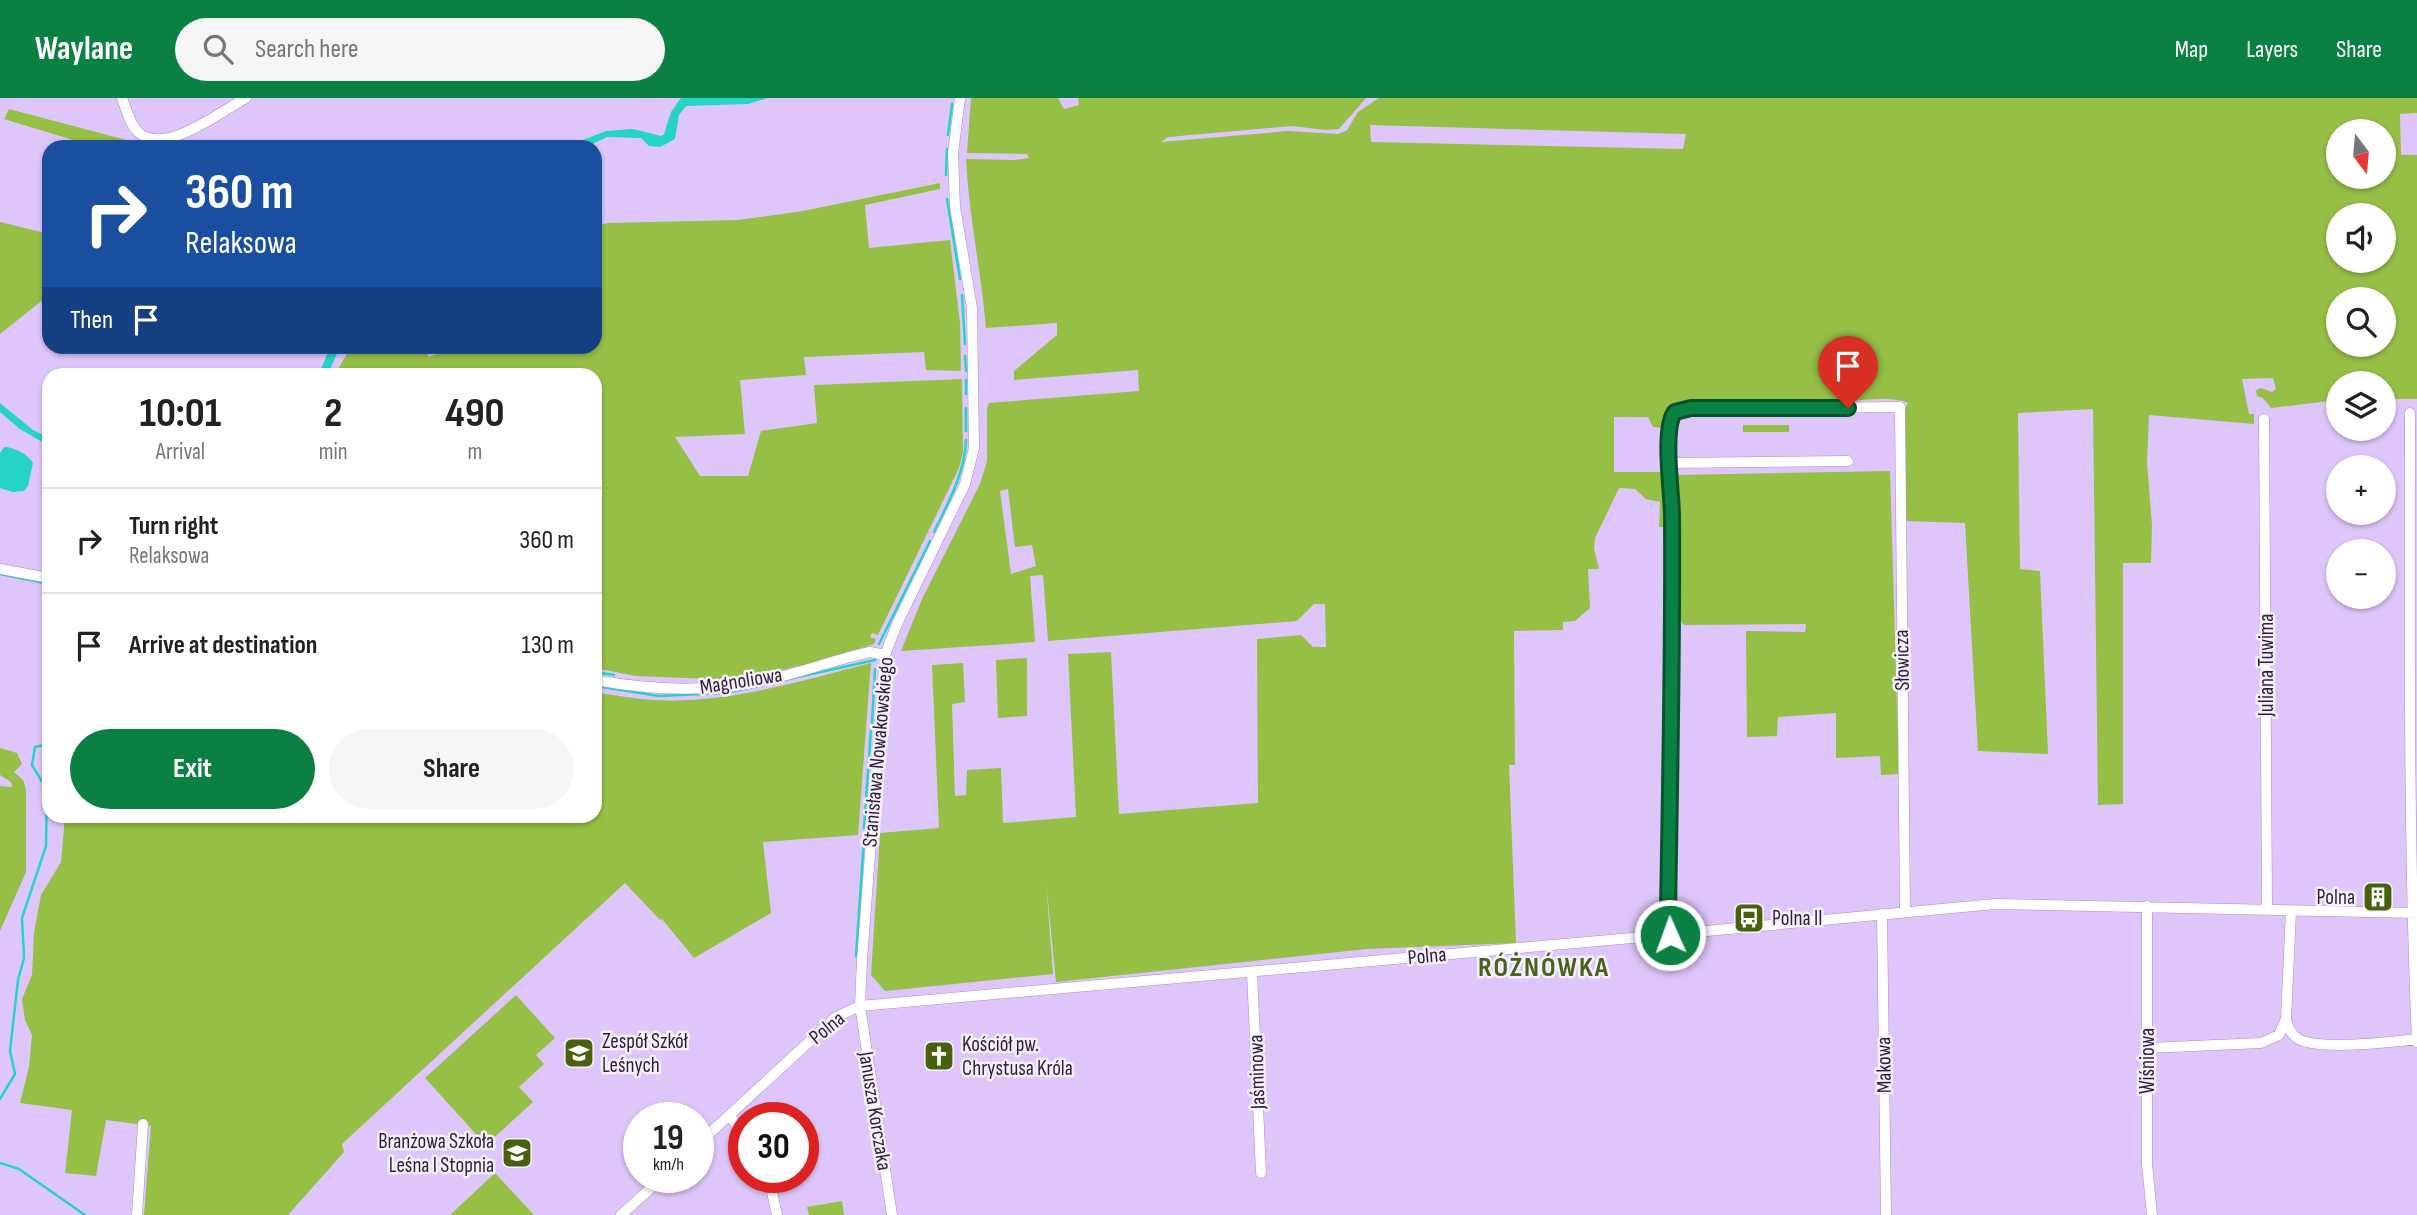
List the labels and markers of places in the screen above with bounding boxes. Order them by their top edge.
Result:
pin [1818,336,1878,408]
building icon: Polna [2361,880,2395,914]
place label: Polna [2316,885,2355,910]
bus stop icon: Polna II [1732,901,1766,935]
place label: Polna II [1772,906,1822,931]
place label: Zespół Szkół Leśnych [602,1029,688,1078]
place label: Kościół pw. Chrystusa Króla [962,1032,1073,1081]
school or university icon: Zespół Szkół Leśnych [562,1036,596,1070]
church icon: Kościół pw. Chrystusa Króla [922,1039,956,1073]
place label: Branżowa Szkoła Leśna I Stopnia [378,1129,494,1178]
school or university icon: Branżowa Szkoła Leśna I Stopnia [500,1136,534,1170]

